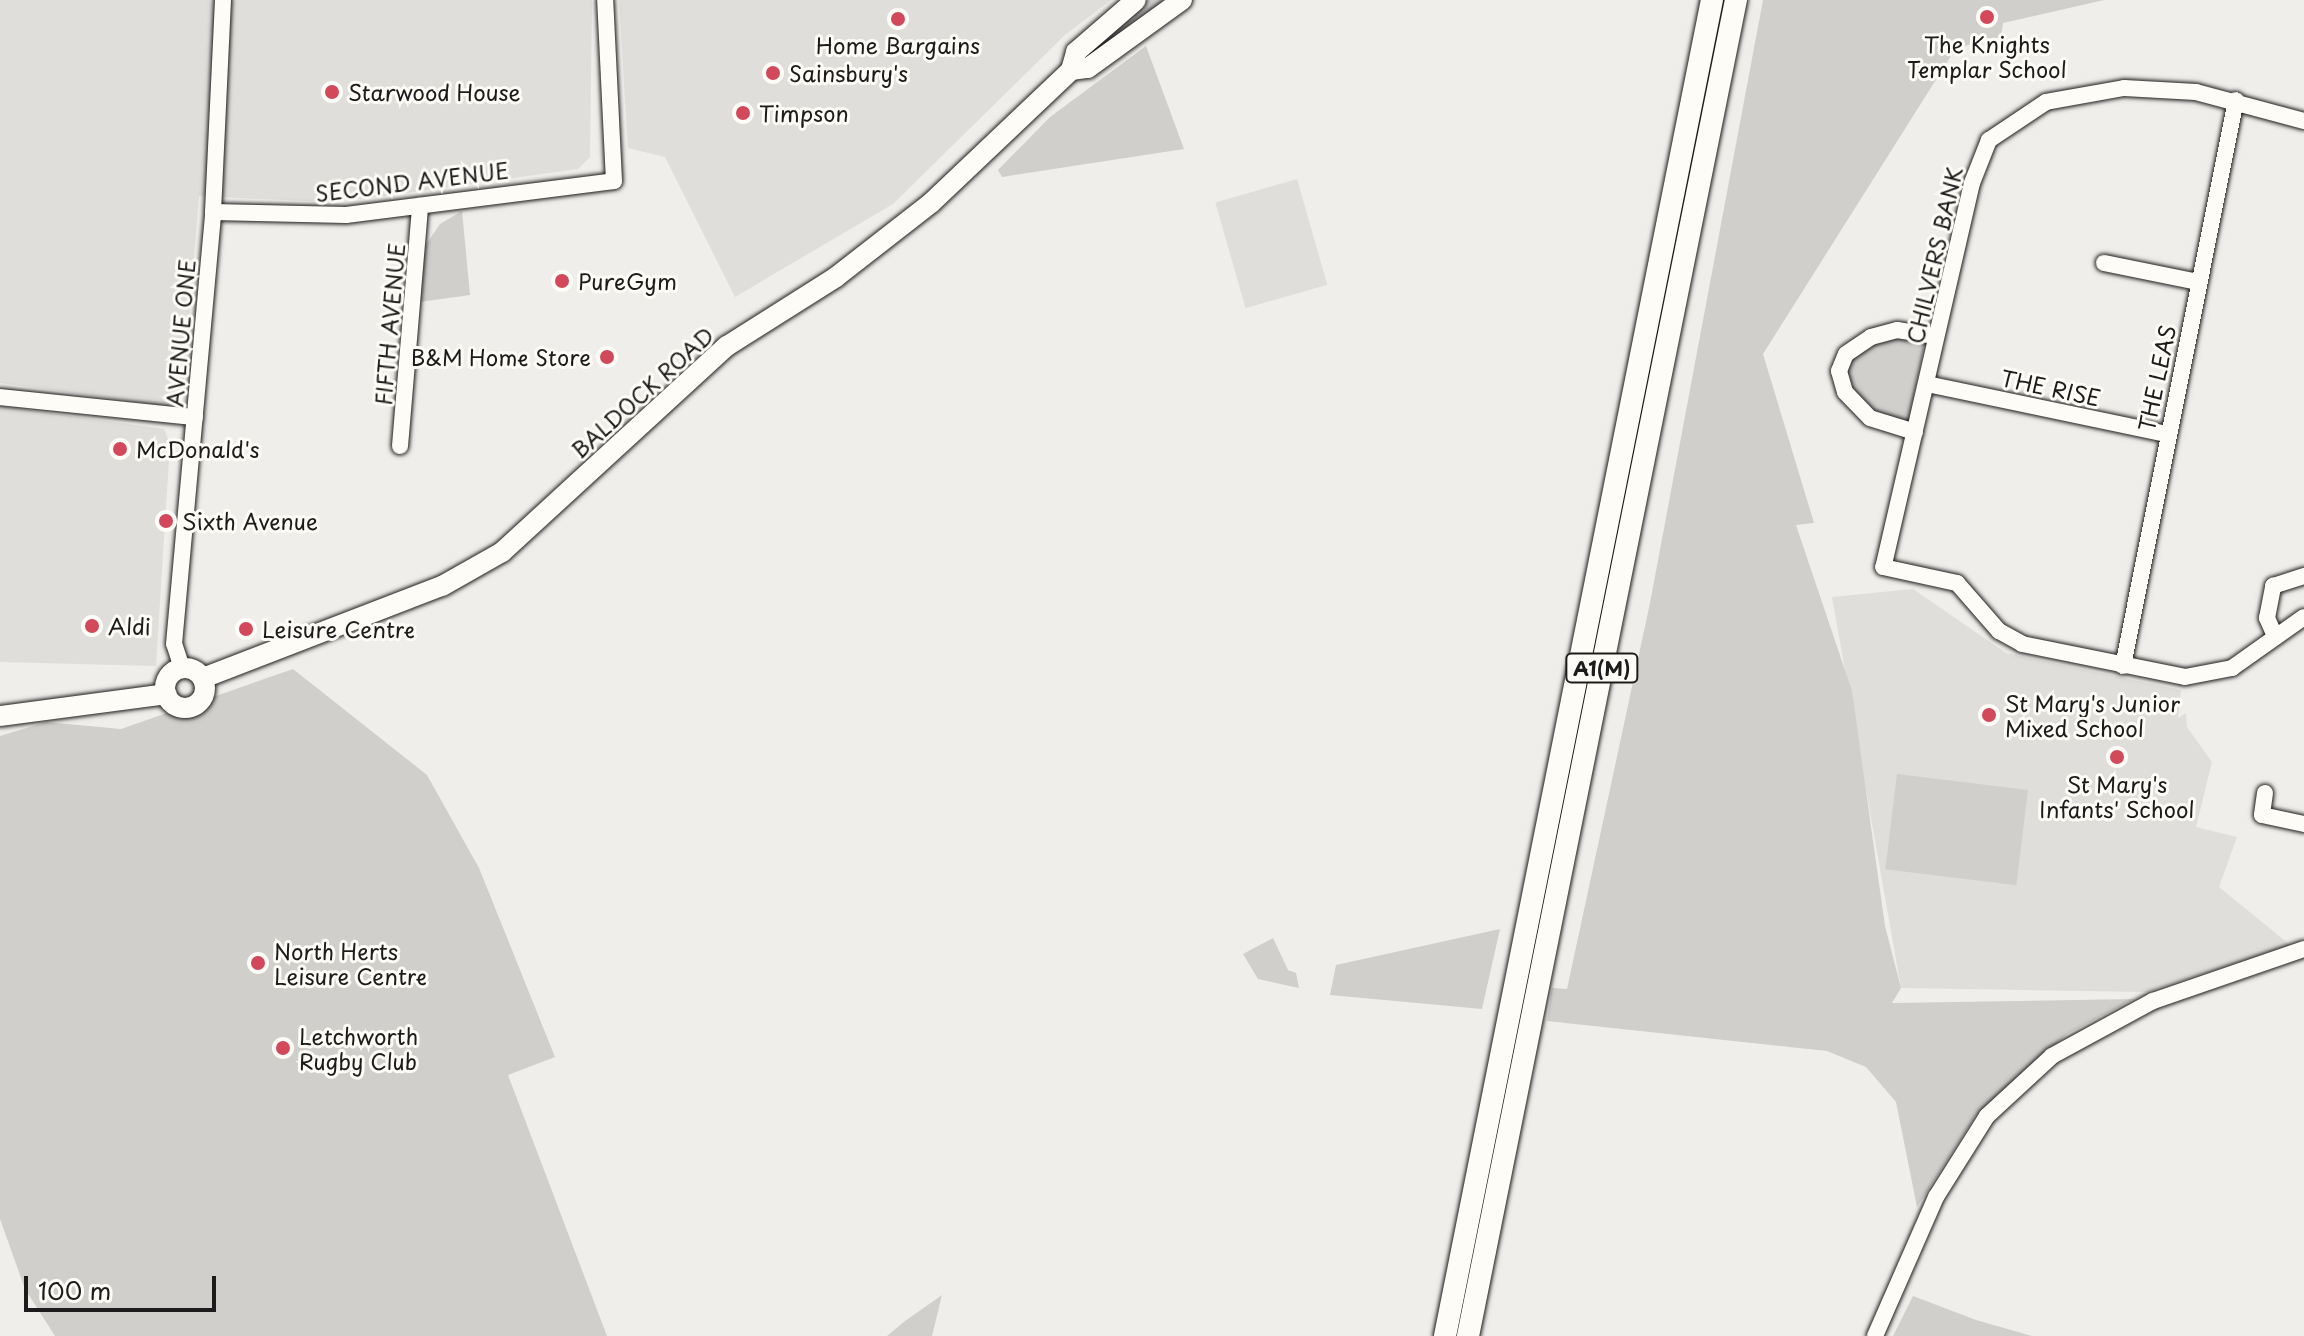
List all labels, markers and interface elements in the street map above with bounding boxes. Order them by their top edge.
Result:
marker: The Knights Templar School [1978,8,1996,26]
marker: Home Bargains [889,10,907,28]
place label: The Knights Templar School [1907,30,2067,82]
place label: Home Bargains [816,32,980,58]
place label: Sainsbury's [789,60,908,86]
marker: Sainsbury's [764,64,782,82]
place label: Starwood House [348,79,522,105]
marker: Starwood House [323,83,341,101]
place label: Timpson [759,100,849,126]
marker: Timpson [734,104,752,122]
street label: SECOND AVENUE [314,156,510,206]
street label: CHILVERS BANK [1901,163,1967,347]
street label: FIFTH AVENUE [369,242,409,406]
street label: AVENUE ONE [160,258,200,408]
place label: PureGym [578,268,677,294]
marker: PureGym [553,272,571,290]
street label: BALDOCK ROAD [564,320,720,464]
street label: THE LEAS [2132,322,2180,434]
place label: B&M Home Store [408,344,591,370]
marker: B&M Home Store [598,348,616,366]
street label: THE RISE [1998,363,2104,411]
place label: McDonald's [136,436,259,462]
marker: McDonald's [111,440,129,458]
place label: Sixth Avenue [182,508,319,534]
marker: Sixth Avenue [157,512,175,530]
place label: Aldi [108,613,151,639]
place label: Leisure Centre [262,616,417,642]
marker: Aldi [83,617,101,635]
marker: Leisure Centre [237,620,255,638]
road number: A1(M) [1564,652,1640,684]
place label: St Mary's Junior Mixed School [2005,689,2180,740]
marker: St Mary's Junior Mixed School [1980,706,1998,724]
marker: St Mary's Infants' School [2108,748,2126,766]
place label: St Mary's Infants' School [2039,770,2195,822]
place label: North Herts Leisure Centre [274,937,429,988]
marker: North Herts Leisure Centre [249,954,267,972]
place label: Letchworth Rugby Club [299,1022,418,1074]
marker: Letchworth Rugby Club [274,1039,292,1057]
scale bar [28,1260,220,1310]
text: 100 m [38,1272,111,1308]

